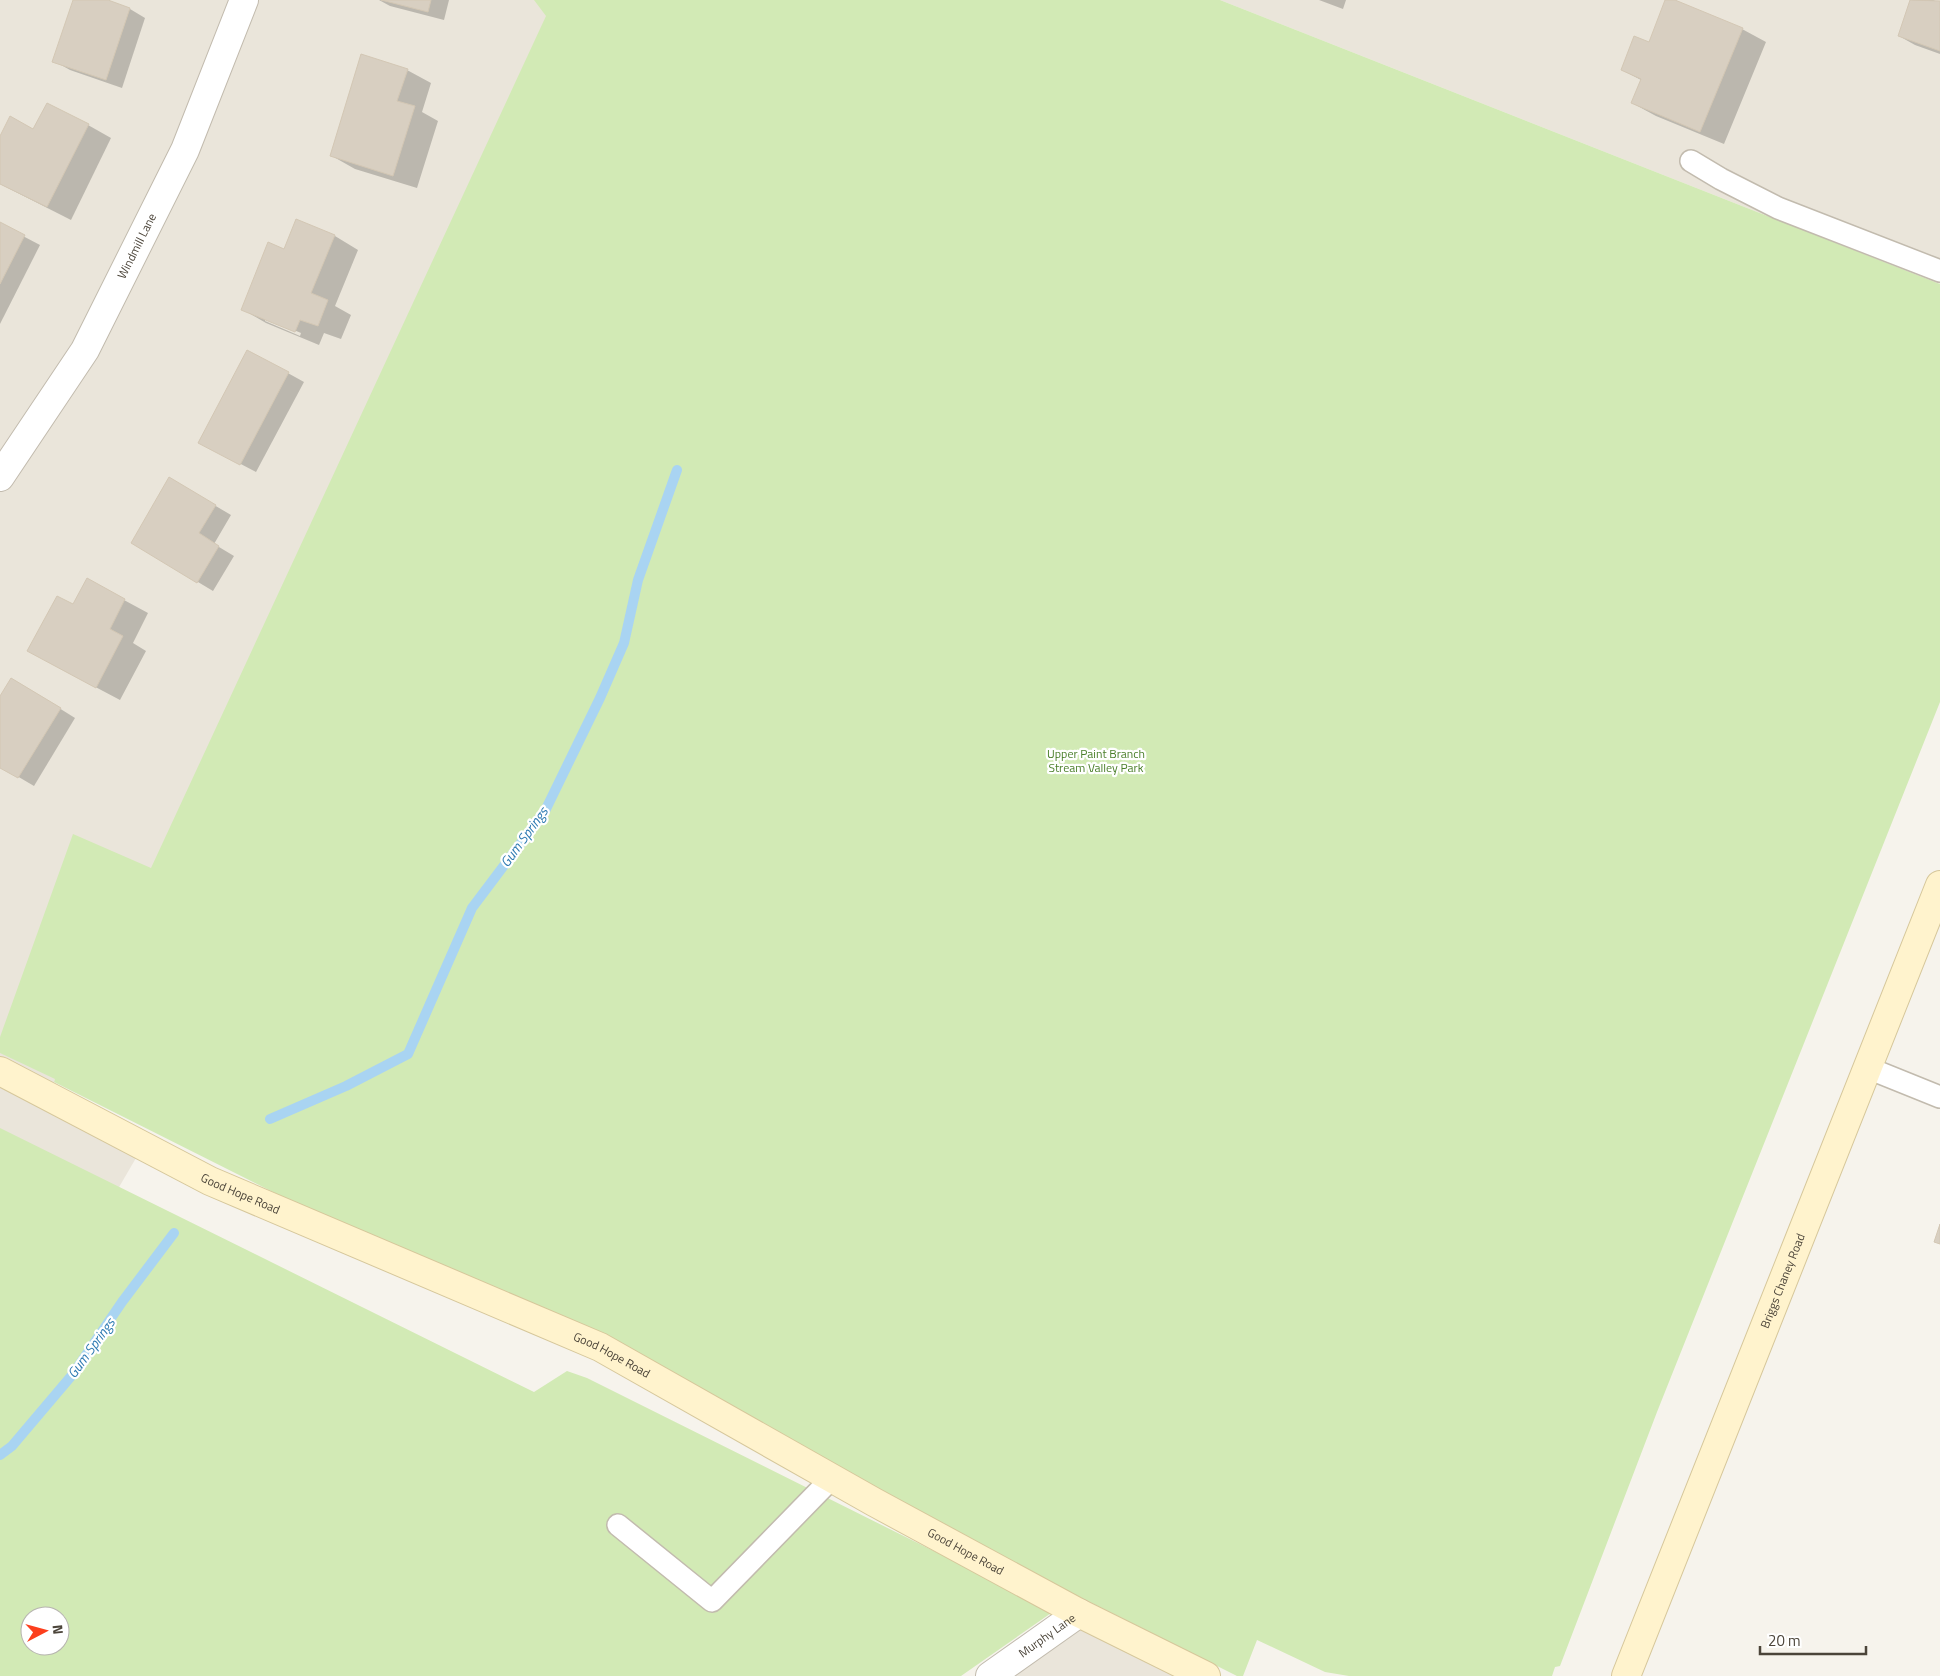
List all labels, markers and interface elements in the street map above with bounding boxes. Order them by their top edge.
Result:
street label: Windmill Lane [112,210,161,282]
park label: Upper Paint Branch Stream Valley Park [1047,744,1145,777]
water label: Gum Springs [495,802,553,871]
street label: Good Hope Road [198,1168,283,1219]
street label: Briggs Chaney Road [1755,1231,1810,1331]
water label: Gum Springs [62,1313,120,1382]
street label: Good Hope Road [571,1327,654,1383]
street label: Good Hope Road [924,1523,1008,1580]
north arrow [20,1606,70,1656]
street label: Murphy Lane [1014,1608,1079,1662]
text: N [47,1624,69,1636]
scale bar [1760,1624,1866,1656]
text: 20 m [1768,1629,1801,1652]

